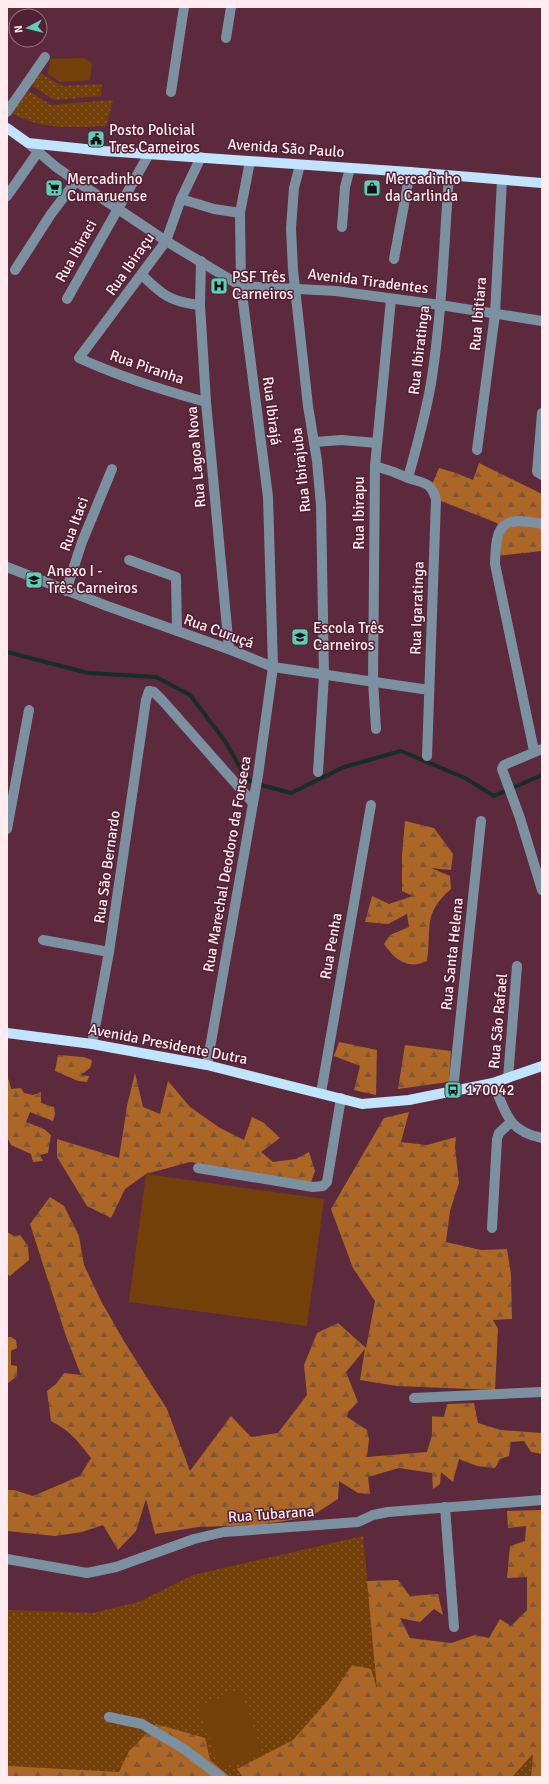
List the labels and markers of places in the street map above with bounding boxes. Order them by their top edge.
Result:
place label: Posto Policial Tres Carneiros [109,121,200,156]
public building icon: Posto Policial Tres Carneiros [86,129,106,149]
place label: Mercadinho Cumaruense [67,170,147,205]
place label: Mercadinho da Carlinda [385,170,461,205]
supermarket icon: Mercadinho Cumaruense [44,178,64,198]
shop icon: Mercadinho da Carlinda [362,178,382,198]
place label: PSF Três Carneiros [232,268,294,303]
hospital icon: PSF Três Carneiros [209,276,229,296]
place label: Anexo I - Três Carneiros [47,562,138,597]
school or university icon: Anexo I - Três Carneiros [24,570,44,590]
place label: Escola Três Carneiros [313,619,385,654]
school or university icon: Escola Três Carneiros [290,627,310,647]
bus stop icon: 170042 [443,1080,463,1100]
place label: 170042 [466,1081,515,1099]

